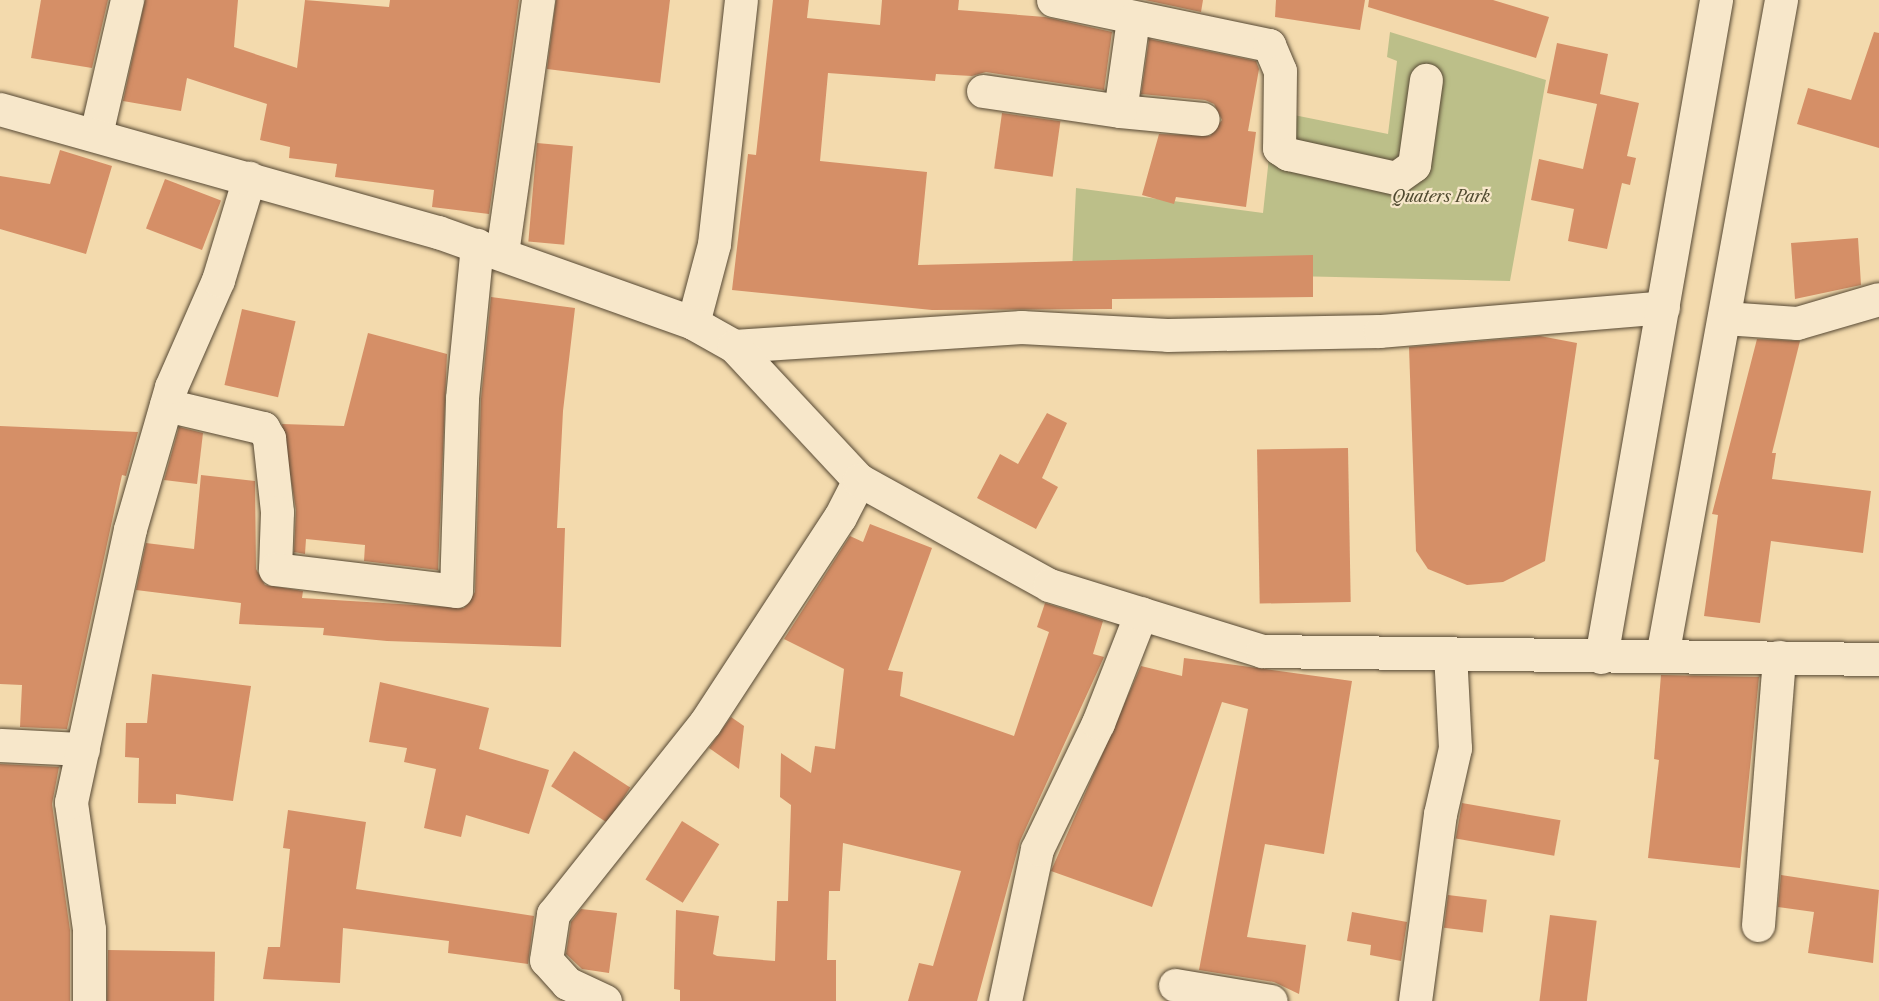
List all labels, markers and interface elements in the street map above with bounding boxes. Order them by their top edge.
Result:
park label: Quaters Park [1392,186,1490,206]

